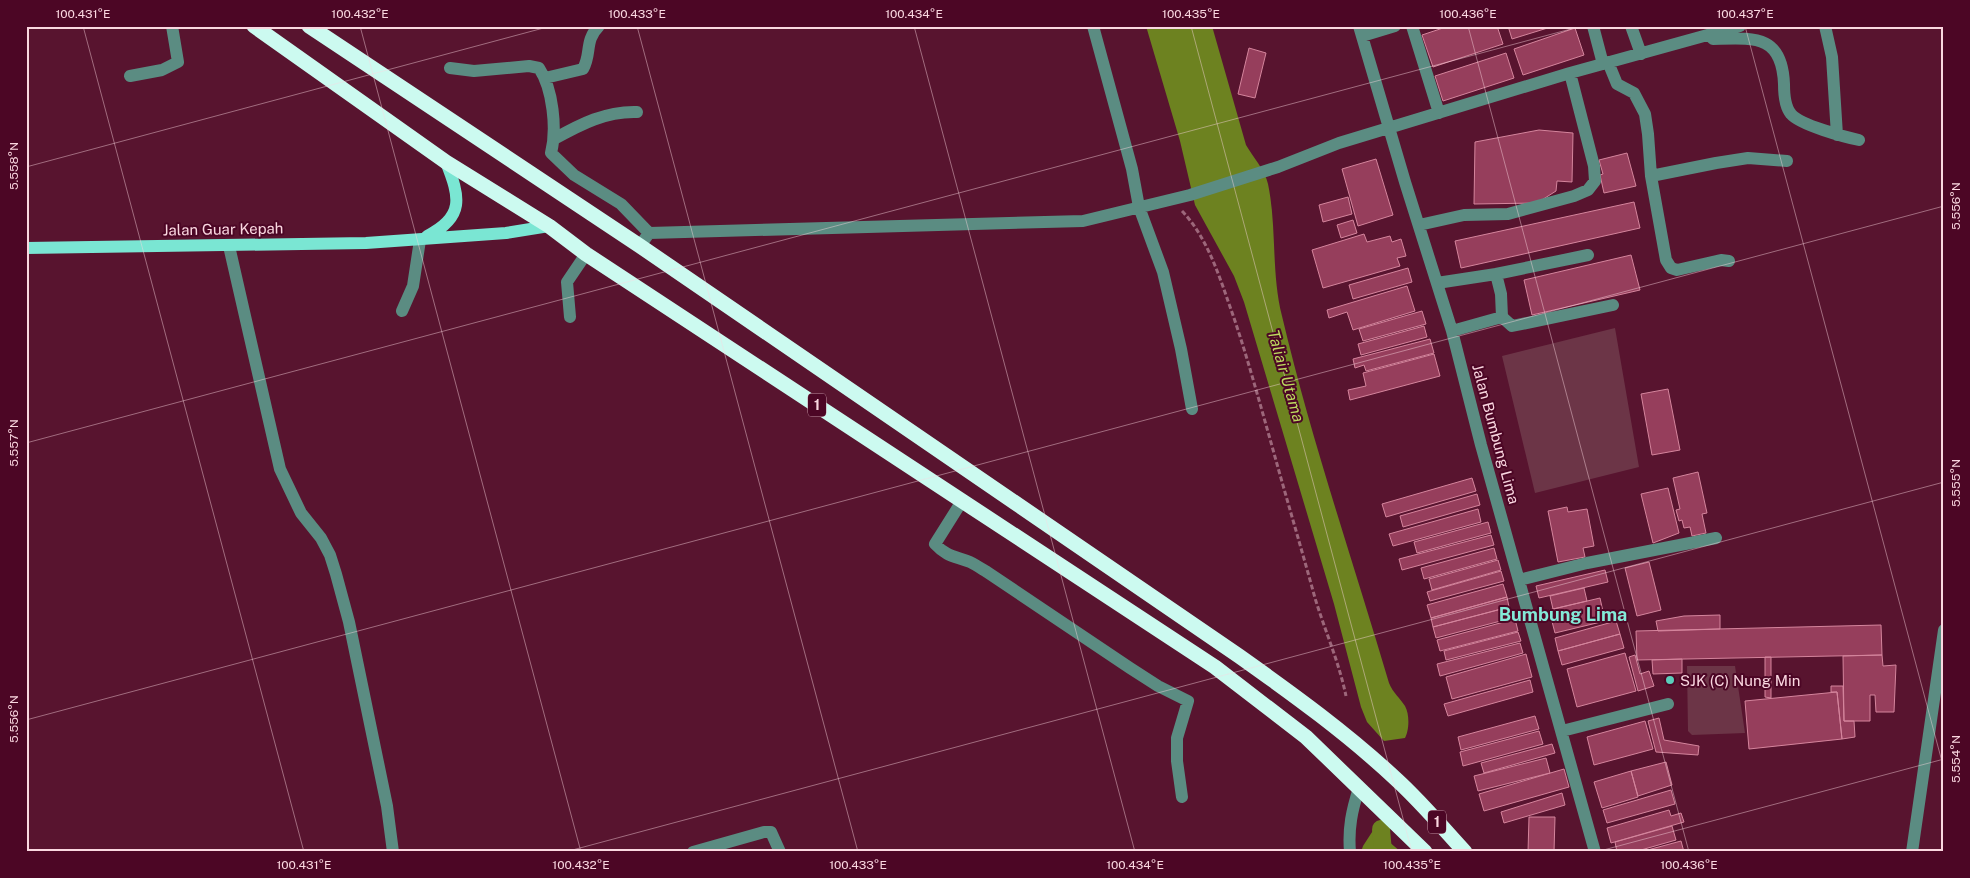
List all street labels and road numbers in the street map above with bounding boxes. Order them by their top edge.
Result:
street label: Jalan Guar Kepah [162,219,284,239]
street label: Jalan Bumbung Lima [1469,362,1523,506]
road number: 1 [808,394,826,416]
road number: 1 [1428,810,1446,834]

